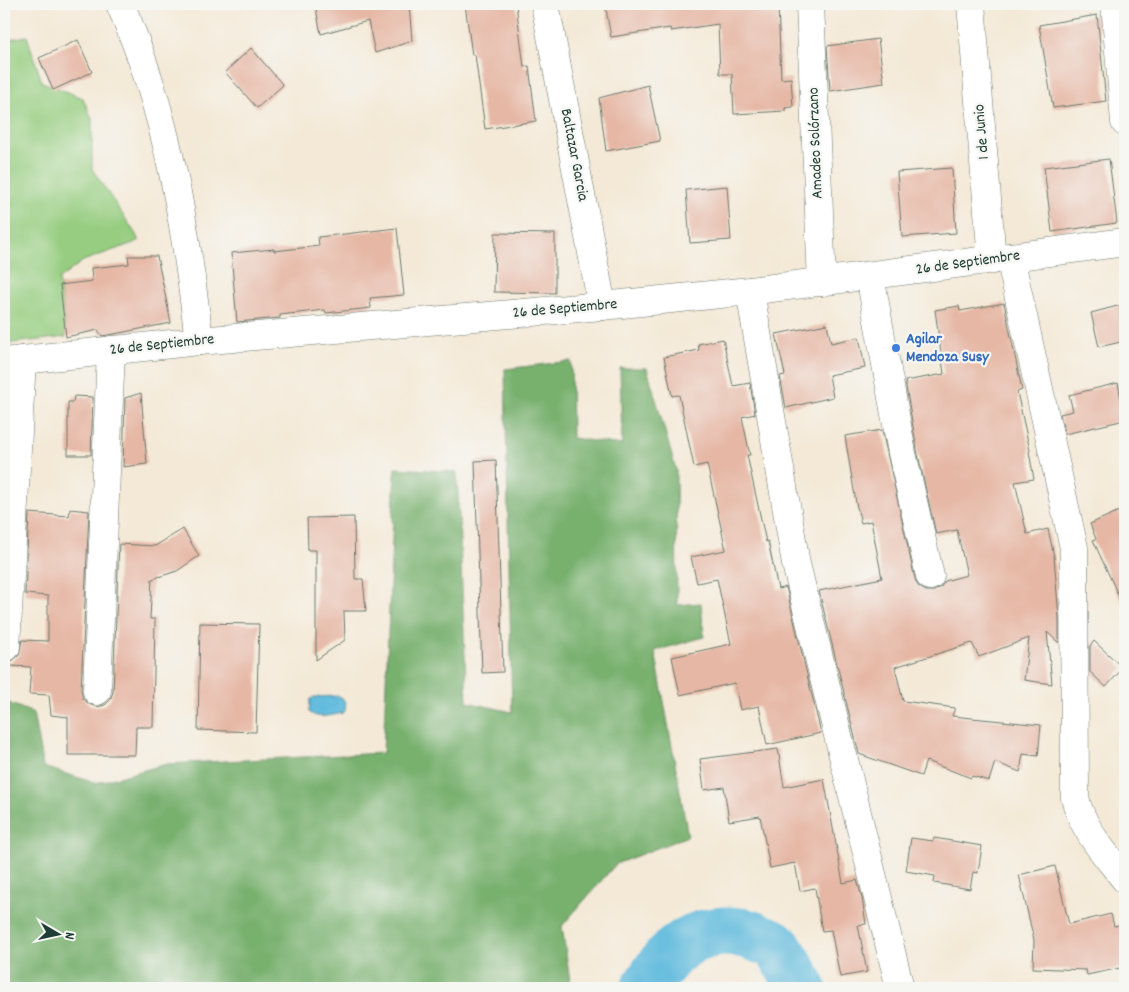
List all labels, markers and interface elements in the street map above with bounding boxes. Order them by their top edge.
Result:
street label: Amadeo Solórzano [803,87,829,199]
street label: 1 de Junio [968,103,996,161]
street label: Baltazar Garcia [554,107,594,204]
street label: 26 de Septiembre [914,244,1022,282]
street label: 26 de Septiembre [512,293,618,325]
street label: 26 de Septiembre [109,328,215,362]
place label: Agilar Mendoza Susy [906,328,990,369]
marker: Agilar Mendoza Susy [890,342,902,354]
north arrow [32,910,82,960]
text: N [58,931,79,941]

